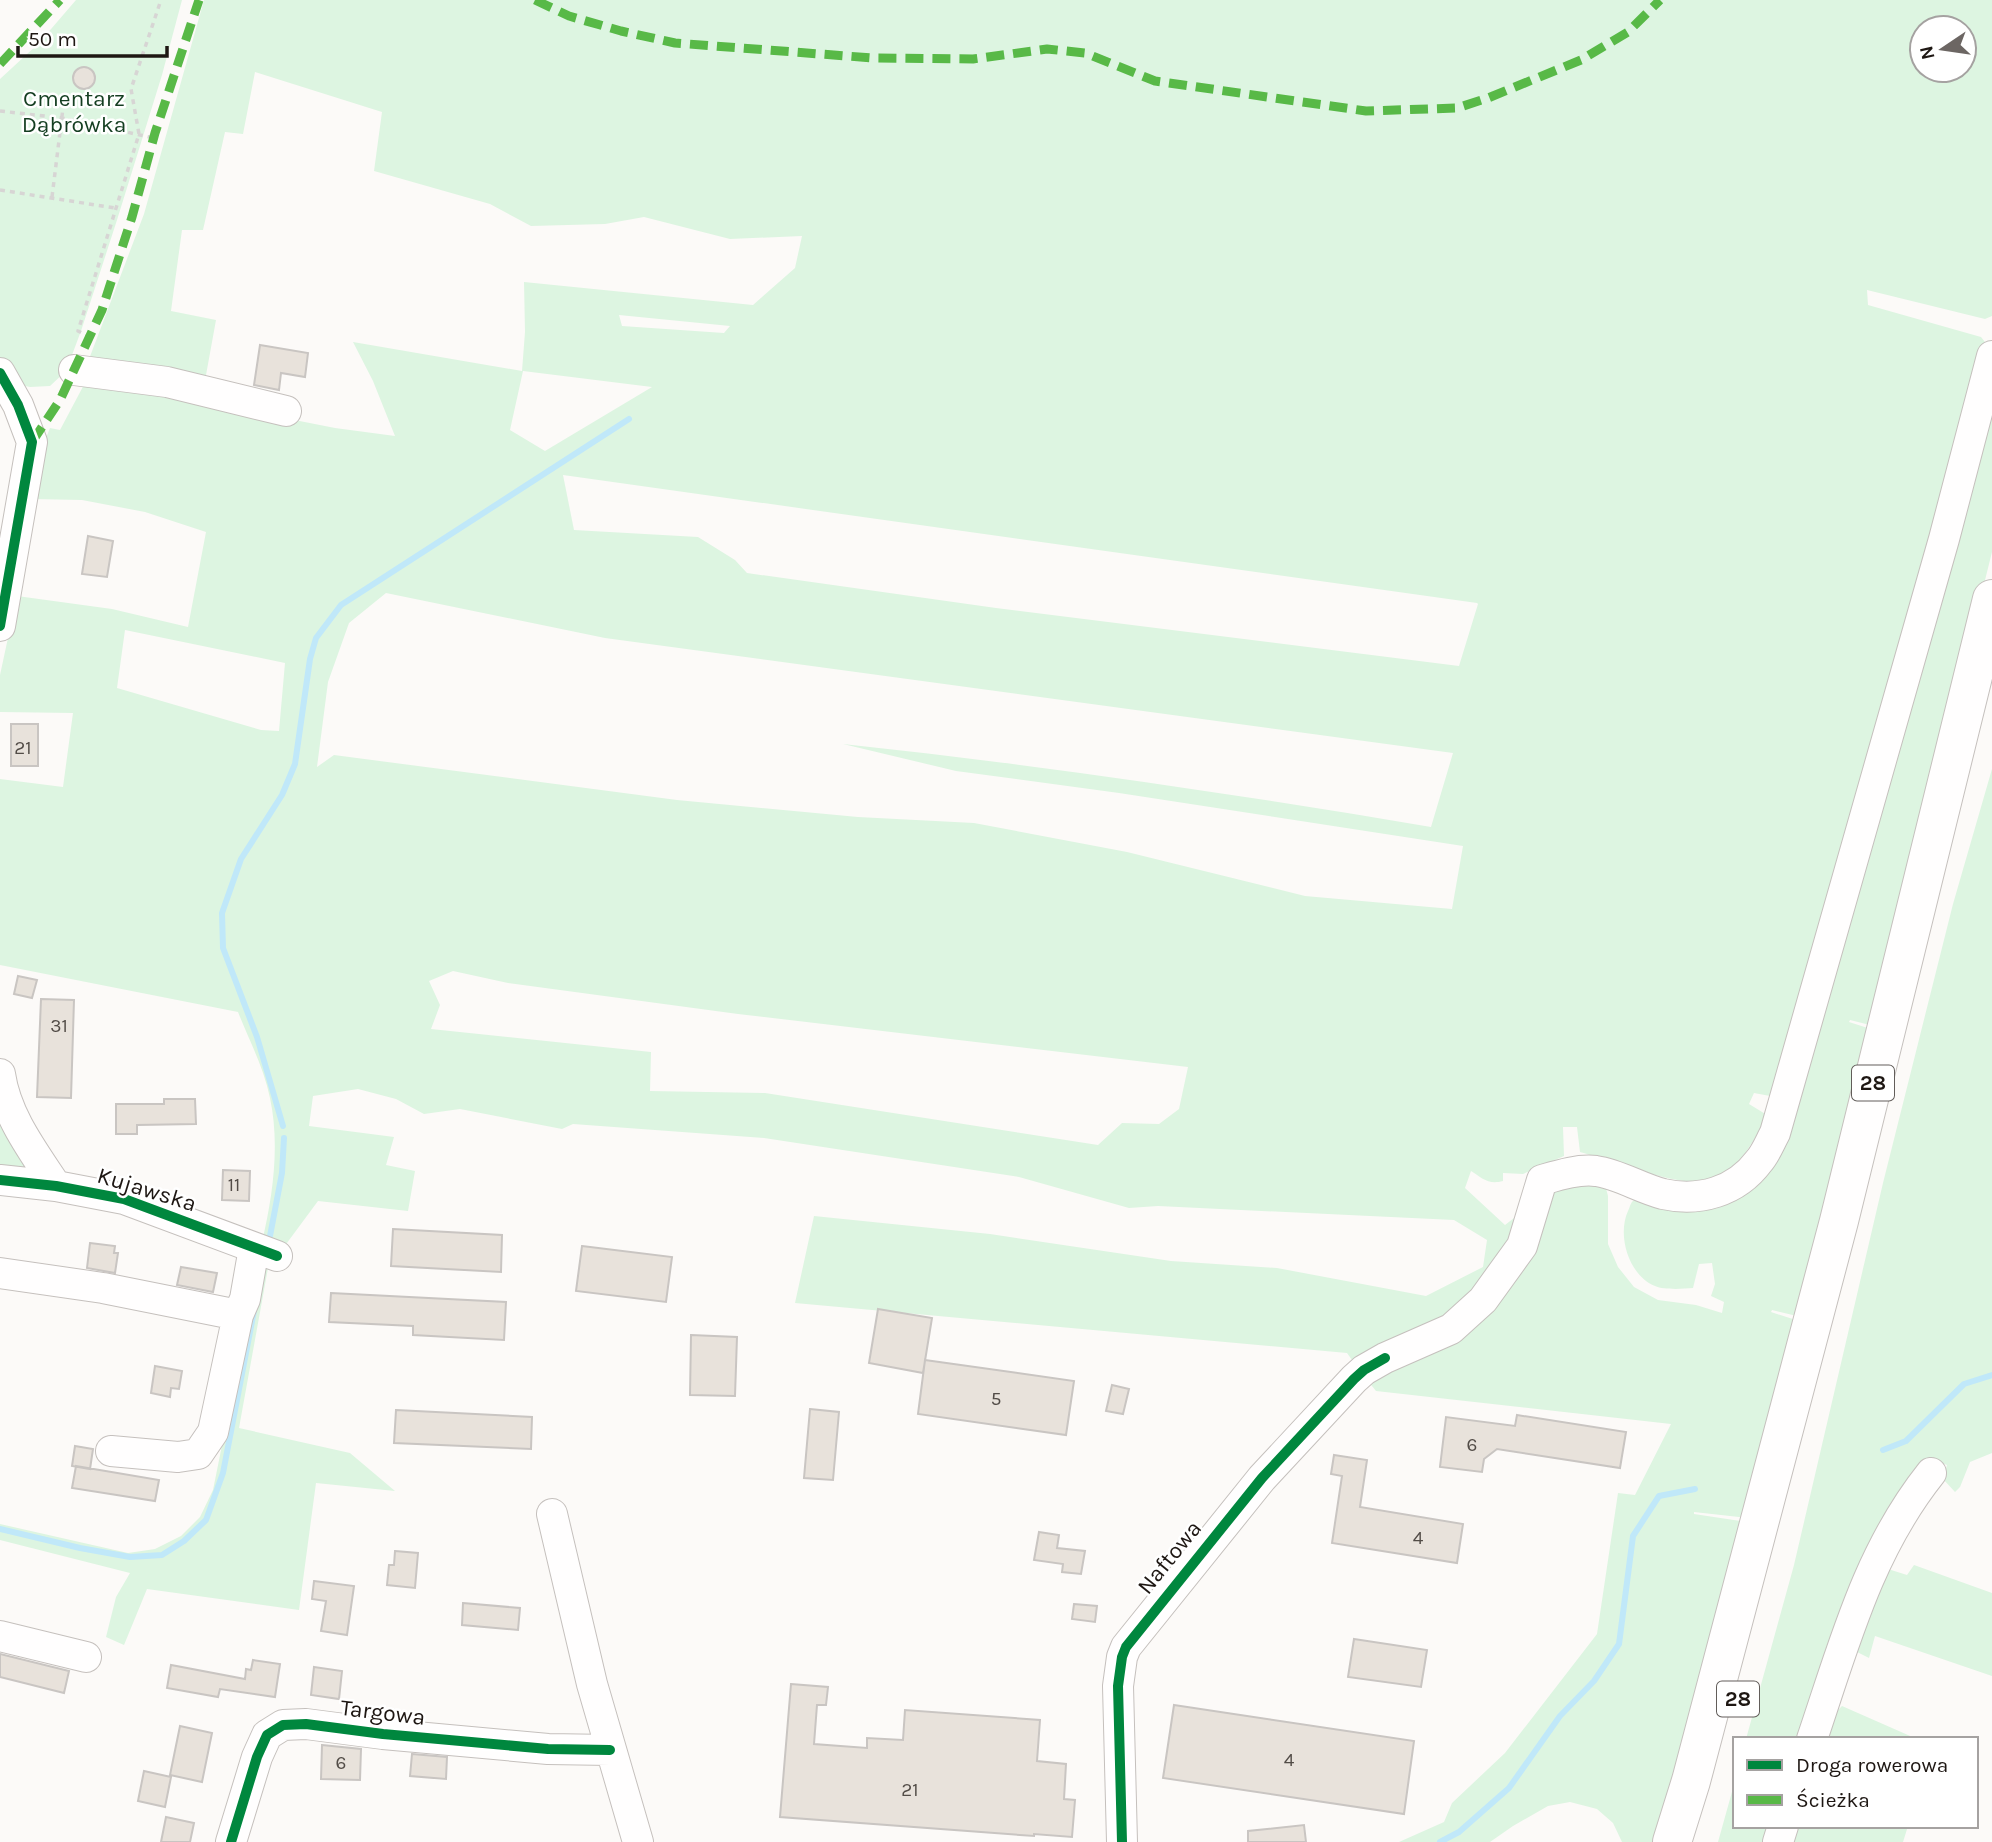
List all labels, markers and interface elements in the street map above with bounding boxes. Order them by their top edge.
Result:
scale bar [18,14,166,58]
north arrow [1908,14,1978,84]
text: 50 m [28,27,77,51]
text: N [1915,43,1940,62]
park label: Cmentarz Dąbrówka [22,85,126,138]
house number: 21 [14,737,32,759]
house number: 31 [50,1015,68,1037]
road number: 28 [1852,1066,1894,1100]
street label: Kujawska [94,1162,200,1217]
house number: 11 [228,1174,240,1196]
house number: 5 [991,1388,1001,1410]
house number: 6 [1467,1434,1477,1456]
street label: Naftowa [1132,1515,1207,1600]
house number: 4 [1413,1527,1424,1549]
road number: 28 [1717,1682,1759,1716]
street label: Targowa [339,1694,427,1731]
legend [1733,1737,1978,1828]
house number: 4 [1284,1749,1295,1771]
house number: 6 [336,1752,346,1774]
text: Droga rowerowa [1796,1753,1948,1777]
house number: 21 [901,1779,919,1801]
text: Ścieżka [1796,1788,1870,1812]

